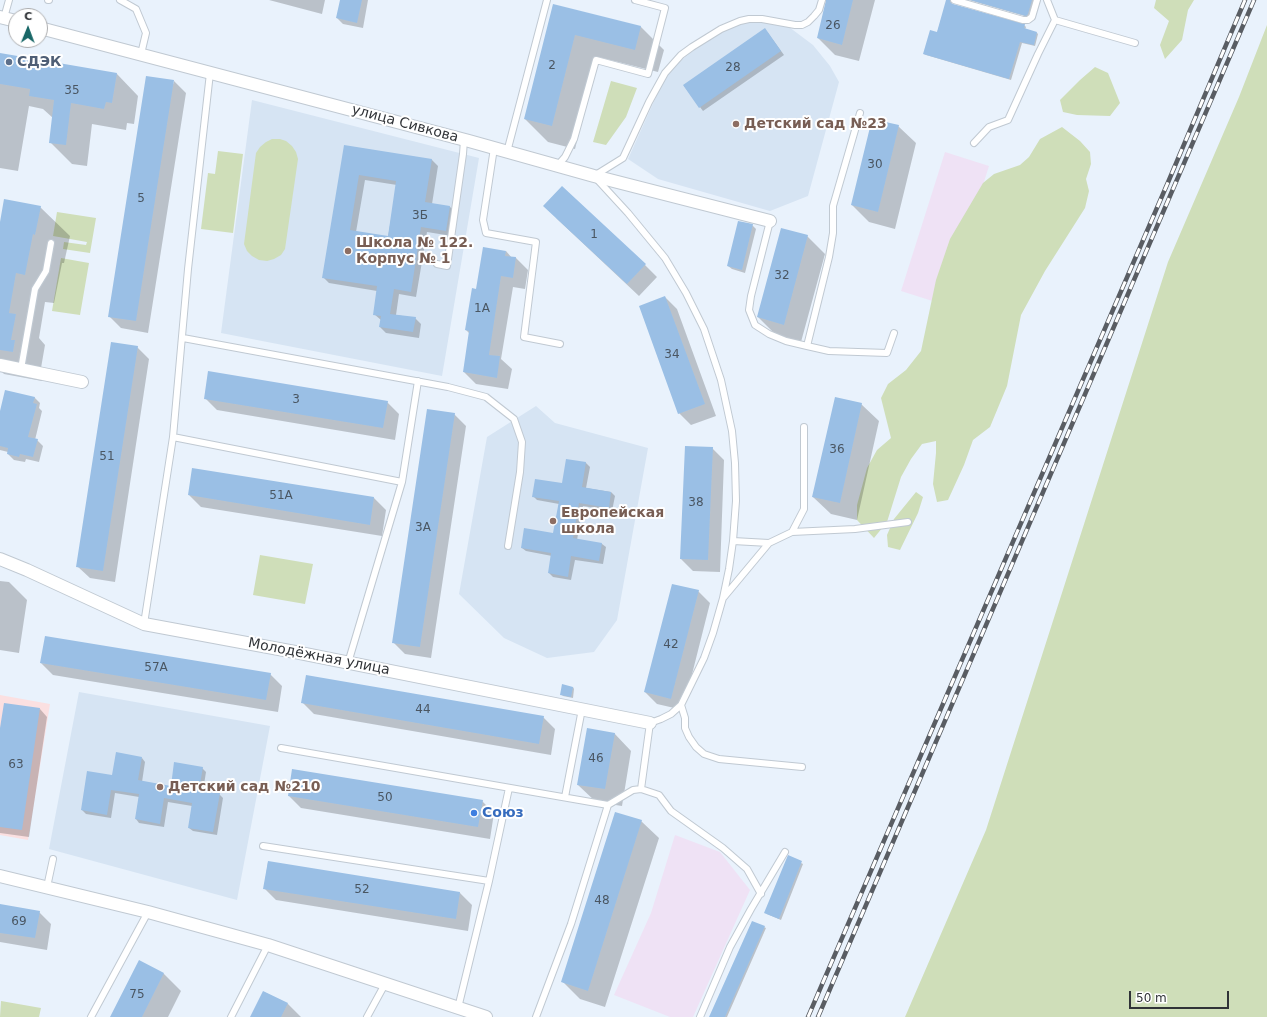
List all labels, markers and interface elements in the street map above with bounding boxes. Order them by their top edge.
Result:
north arrow [8,8,48,48]
text: С [24,10,32,23]
house number: 26 [825,19,841,33]
place label: СДЭК [17,54,61,70]
marker: СДЭК [4,57,14,67]
house number: 2 [548,59,556,73]
house number: 28 [725,61,741,75]
house number: 35 [64,84,80,98]
street label: улица Сивкова [350,102,460,146]
place label: Детский сад №23 [744,116,887,132]
marker: Детский сад №23 [731,119,741,129]
house number: 30 [867,158,883,172]
house number: 5 [137,192,145,206]
house number: 3Б [412,209,428,223]
house number: 1 [590,228,598,242]
place label: Школа № 122. Корпус № 1 [356,235,473,268]
marker: Школа № 122. Корпус № 1 [343,246,353,256]
house number: 32 [774,269,790,283]
house number: 1А [474,302,490,316]
house number: 34 [664,348,680,362]
house number: 3 [292,393,300,407]
house number: 36 [829,443,845,457]
house number: 51 [99,450,115,464]
house number: 51А [269,489,293,503]
house number: 38 [688,496,704,510]
place label: Европейская школа [561,505,664,538]
marker: Европейская школа [548,516,558,526]
house number: 3А [415,521,431,535]
street label: Молодёжная улица [247,635,391,679]
house number: 42 [663,638,679,652]
house number: 57А [144,661,168,675]
house number: 44 [415,703,431,717]
house number: 46 [588,752,604,766]
house number: 63 [8,758,24,772]
place label: Детский сад №210 [168,779,320,795]
marker: Детский сад №210 [155,782,165,792]
house number: 50 [377,791,393,805]
place label: Союз [482,805,524,821]
marker: Союз [469,808,479,818]
house number: 52 [354,883,370,897]
house number: 48 [594,894,610,908]
house number: 69 [11,915,27,929]
scale bar [1131,983,1231,1009]
house number: 75 [129,988,145,1002]
text: 50 m [1136,991,1167,1005]

